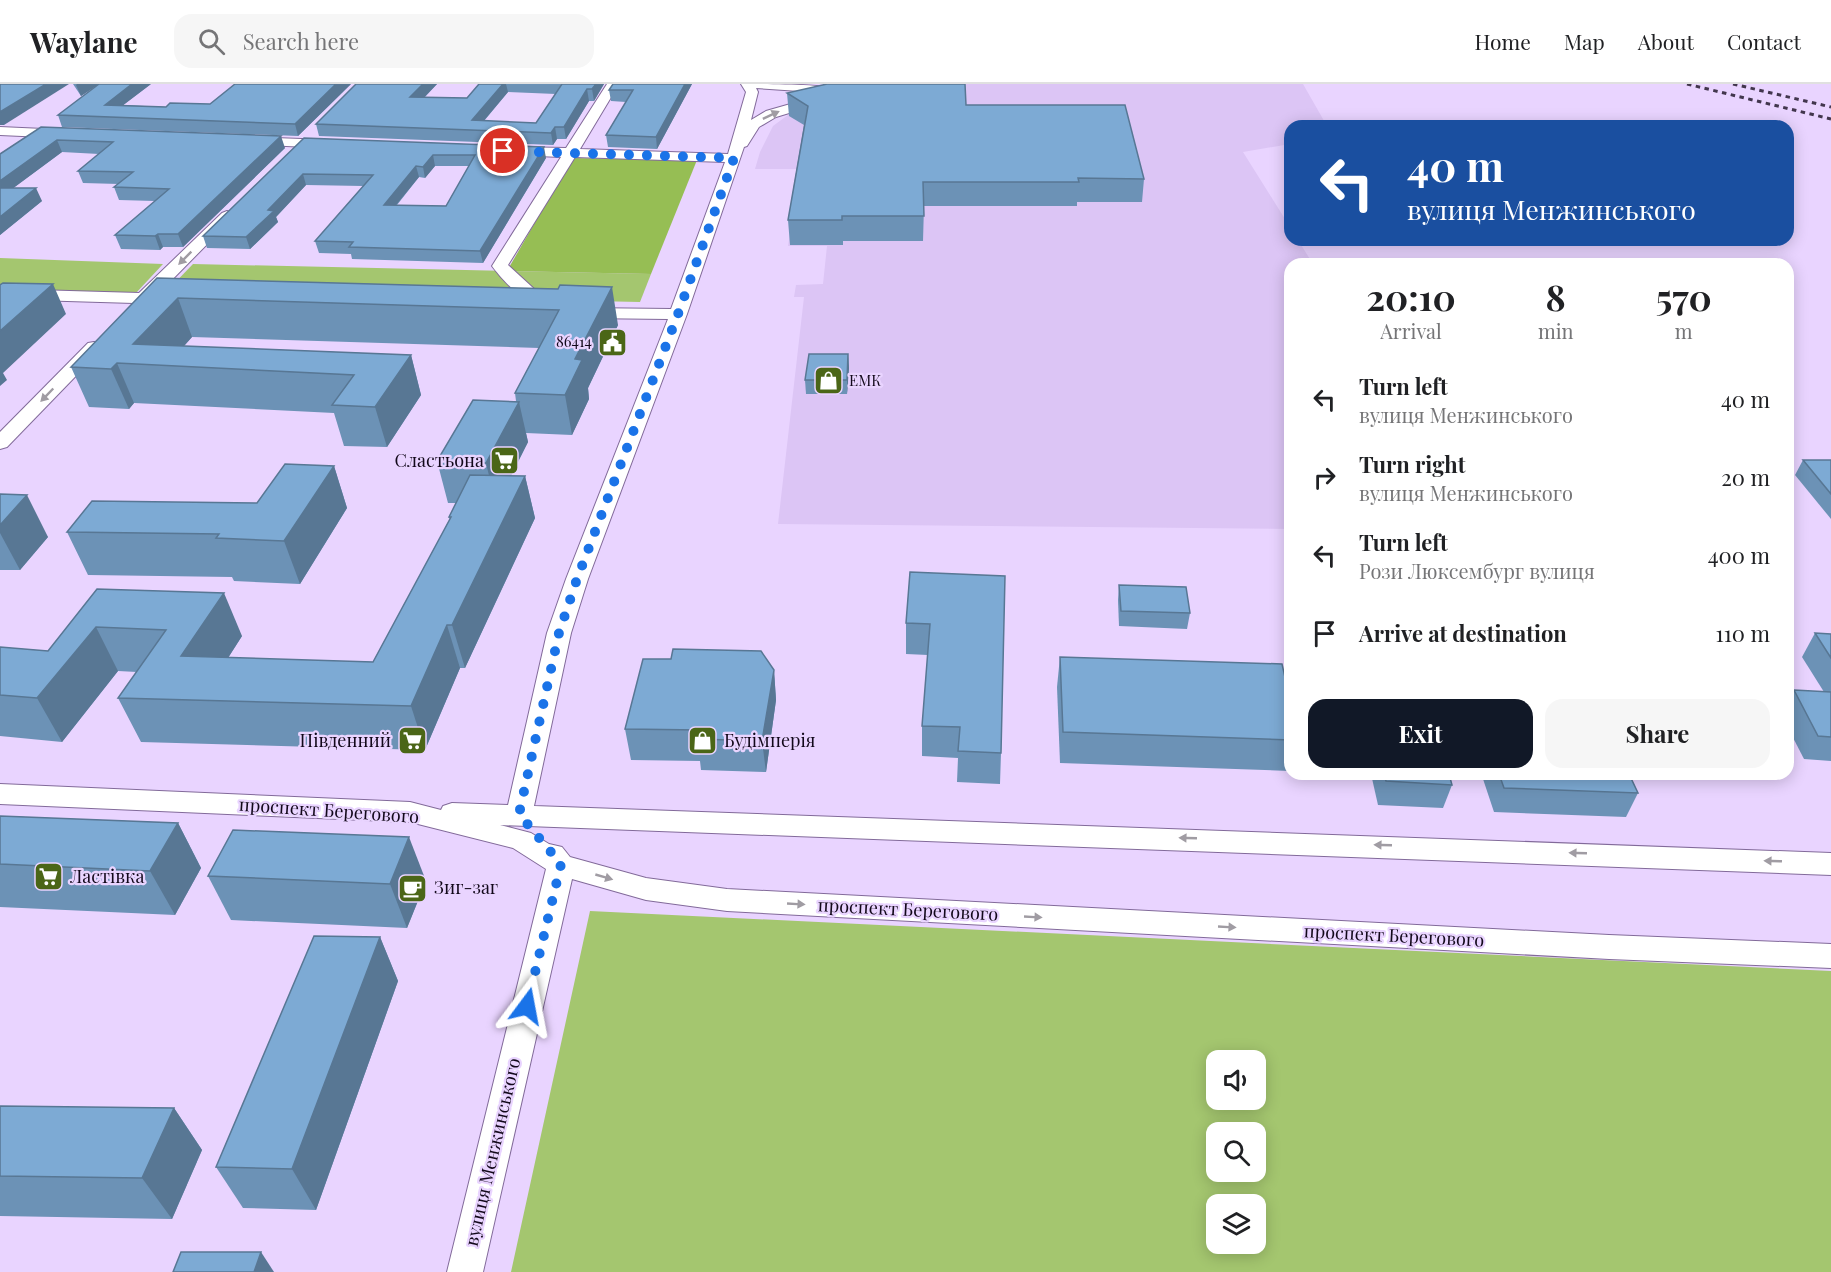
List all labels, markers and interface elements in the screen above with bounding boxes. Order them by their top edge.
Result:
search box [174,14,594,68]
text: Waylane [30,23,138,60]
icon: search [195,25,228,58]
text: Search here [243,26,359,56]
text: Home [1475,27,1531,55]
text: Map [1564,27,1605,55]
text: About [1638,27,1694,55]
text: Contact [1727,27,1801,55]
one-way arrow [762,111,779,120]
pin [477,125,528,176]
icon: arrive [486,134,519,167]
text: 40 m [1407,137,1504,193]
icon: left [1308,144,1386,222]
text: вулиця Менжинського [1407,191,1696,227]
one-way arrow [178,250,192,264]
text: 20:10 [1366,272,1456,320]
text: 8 [1546,272,1566,320]
text: 570 [1656,272,1712,320]
text: Arrival [1380,317,1442,344]
text: min [1538,317,1573,344]
text: m [1675,317,1693,344]
public building icon: 86414 [597,326,629,358]
place label: 86414 [556,331,592,351]
shop icon: ЕМК [812,365,844,397]
place label: ЕМК [849,370,881,390]
text: Turn left [1359,371,1448,401]
icon: left [1308,383,1341,416]
text: 40 m [1721,384,1770,414]
one-way arrow [40,388,54,402]
text: вулиця Менжинського [1359,401,1573,428]
supermarket icon: Сластьона [489,445,521,477]
place label: Сластьона [395,448,484,472]
text: Turn right [1359,449,1465,479]
icon: right [1308,461,1341,494]
text: 20 m [1721,462,1770,492]
text: вулиця Менжинського [1359,479,1573,506]
text: Turn left [1359,527,1448,557]
icon: left [1308,539,1341,572]
text: 400 m [1708,540,1770,570]
text: Рози Люксембург вулиця [1359,557,1595,584]
icon: arrive [1308,617,1341,650]
text: Arrive at destination [1359,618,1567,648]
text: 110 m [1716,618,1770,648]
button: Exit [1308,699,1533,768]
button: Share [1545,699,1770,768]
supermarket icon: Південний [396,725,428,757]
shop icon: Будімперія [687,725,719,757]
place label: Південний [300,728,391,752]
place label: Будімперія [724,728,816,752]
street label: проспект Берегового [238,792,420,828]
one-way arrow [1179,834,1198,843]
one-way arrow [1373,841,1392,850]
one-way arrow [1568,849,1587,858]
one-way arrow [1763,857,1782,866]
supermarket icon: Ластівка [33,861,65,893]
place label: Ластівка [69,864,144,888]
cafe icon: Зиг-заг [397,872,429,904]
one-way arrow [595,873,613,882]
place label: Зиг-заг [434,875,498,899]
street label: проспект Берегового [817,892,999,926]
one-way arrow [787,899,806,909]
one-way arrow [1023,912,1042,921]
street label: проспект Берегового [1303,918,1485,952]
one-way arrow [1218,922,1237,932]
position arrow [495,974,559,1038]
map controls [1206,1050,1266,1254]
button: sound [1206,1050,1266,1110]
street label: вулиця Менжинського [459,1055,525,1248]
button: search [1206,1122,1266,1182]
button: layers [1206,1194,1266,1254]

